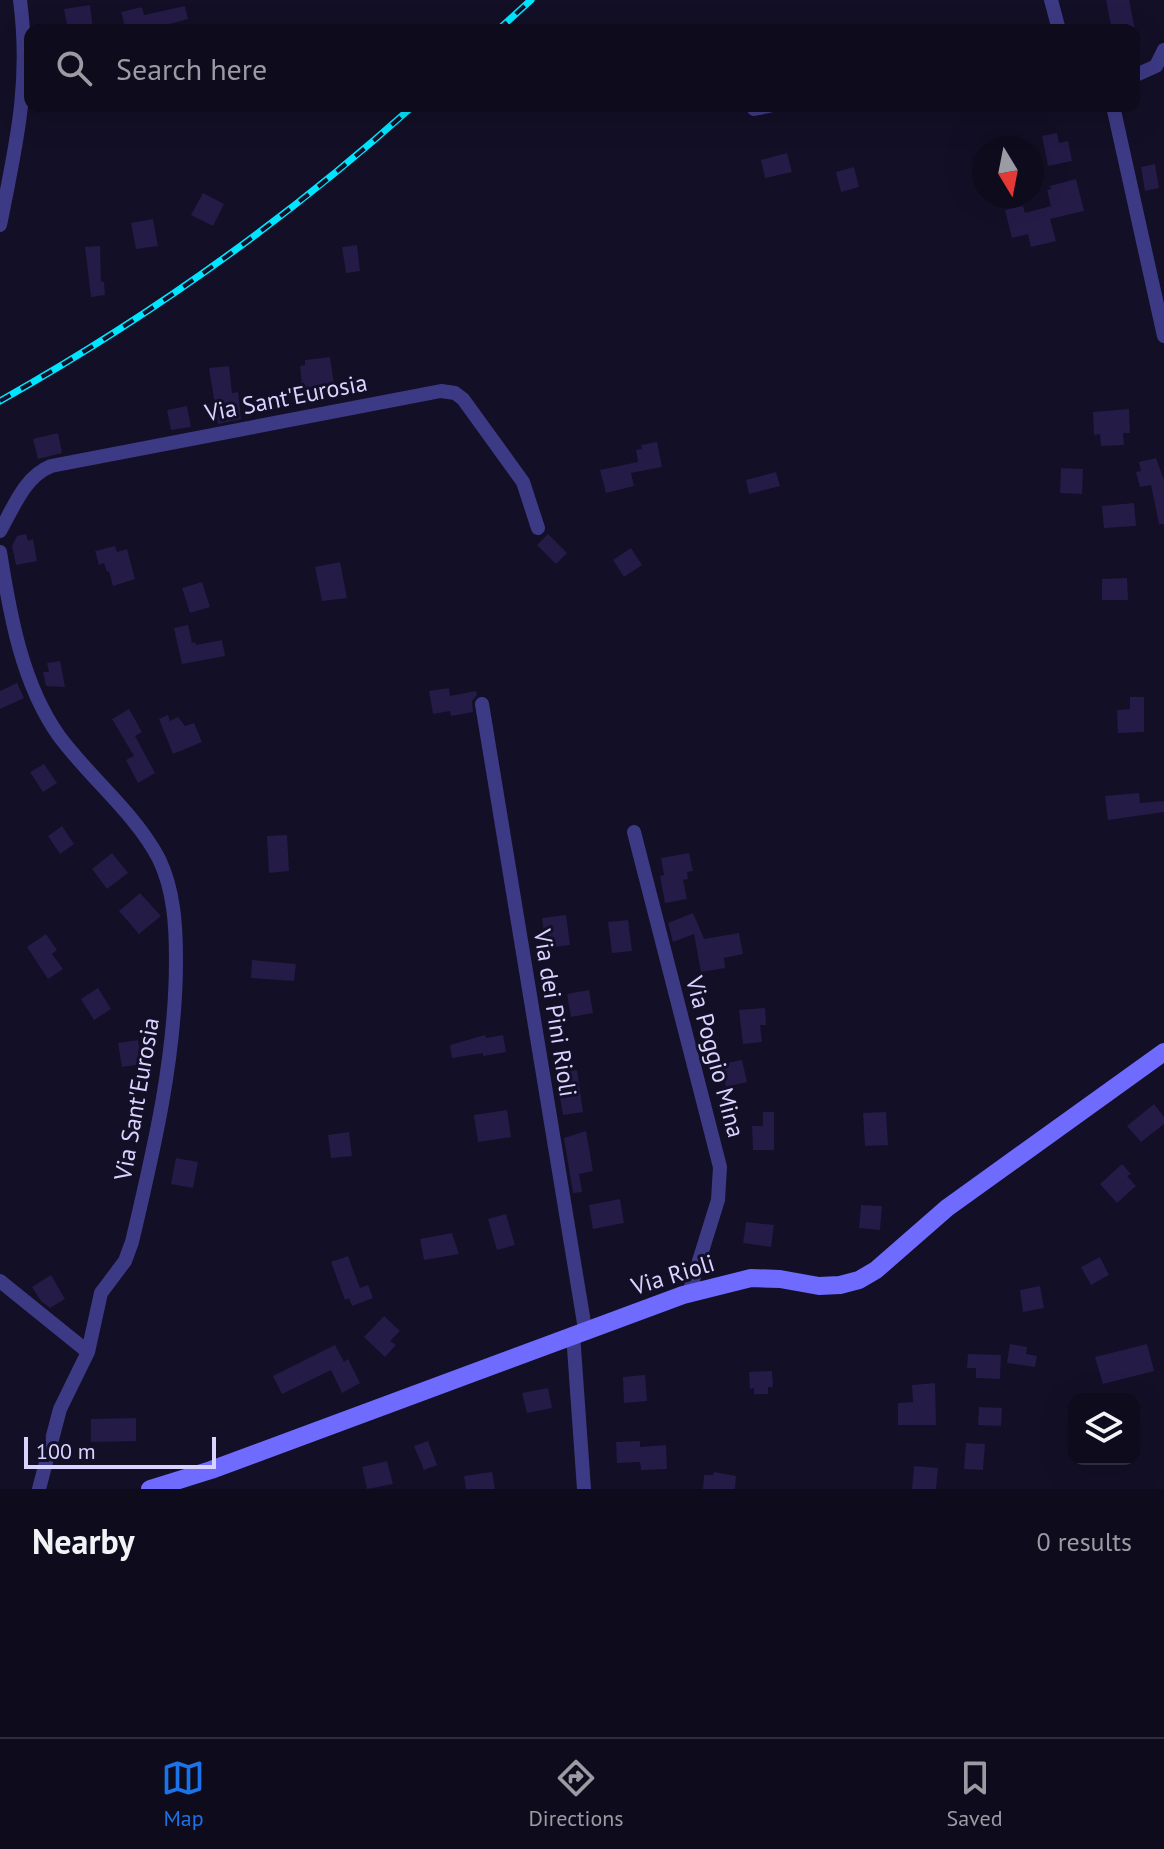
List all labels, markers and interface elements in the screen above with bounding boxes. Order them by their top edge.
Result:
search box [24,24,1140,112]
icon: search [52,46,96,90]
text: Search here [116,49,267,88]
north arrow [972,136,1044,208]
street label: Via Sant'Eurosia [201,367,370,429]
street label: Via dei Pini Rioli [527,926,584,1099]
street label: Via Poggio Mina [679,972,752,1141]
street label: Via Sant'Eurosia [107,1015,166,1184]
street label: Via Rioli [627,1247,718,1302]
map controls [1068,1393,1140,1465]
button: layers [1068,1393,1140,1465]
scale bar [24,1433,216,1469]
text: 100 m [36,1437,96,1465]
text: Nearby [32,1519,134,1563]
text: 0 results [1037,1525,1132,1558]
tab: Map [161,1756,205,1832]
tab: Directions [528,1756,624,1832]
tab: Saved [947,1756,1002,1832]

